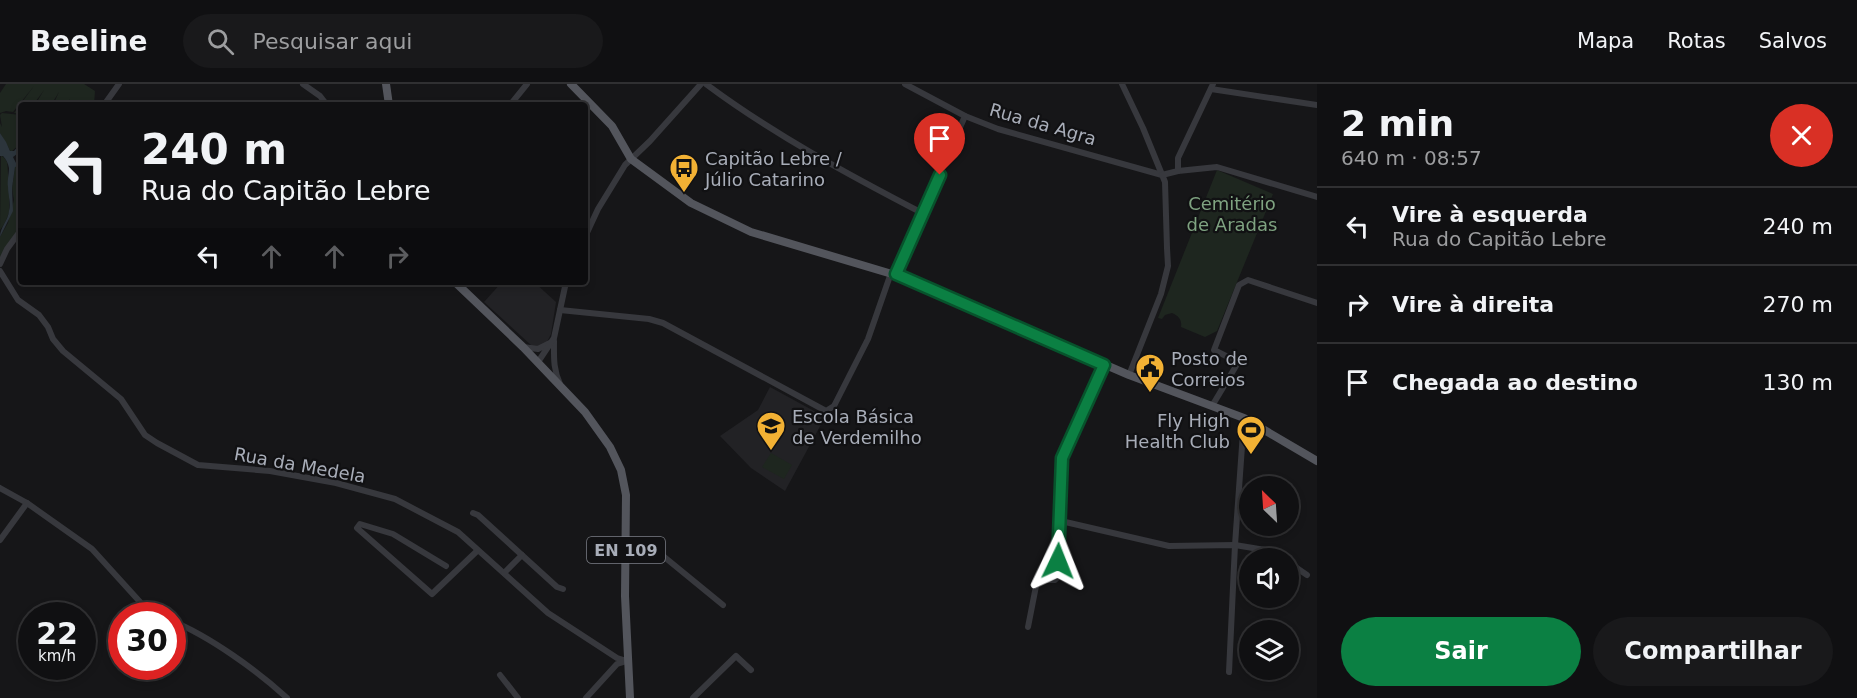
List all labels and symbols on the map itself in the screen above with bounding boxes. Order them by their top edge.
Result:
street label: Rua da Agra [987,99,1099,149]
pin [914,113,965,175]
place label: Capitão Lebre / Júlio Catarino [704,148,843,190]
bus stop icon: Capitão Lebre / Júlio Catarino [668,152,700,194]
park label: Cemitério de Aradas [1187,193,1277,235]
place label: Posto de Correios [1171,348,1248,390]
public building icon: Posto de Correios [1134,352,1166,394]
place label: Escola Básica de Verdemilho [792,406,922,448]
school or university icon: Escola Básica de Verdemilho [755,410,787,452]
place label: Fly High Health Club [1125,410,1230,452]
sports icon: Fly High Health Club [1235,414,1267,456]
street label: Rua da Medela [233,443,367,487]
north arrow [1239,476,1299,536]
position arrow [1026,529,1090,593]
road number: EN 109 [587,537,665,563]
speed limit sign: 30 [108,602,186,680]

